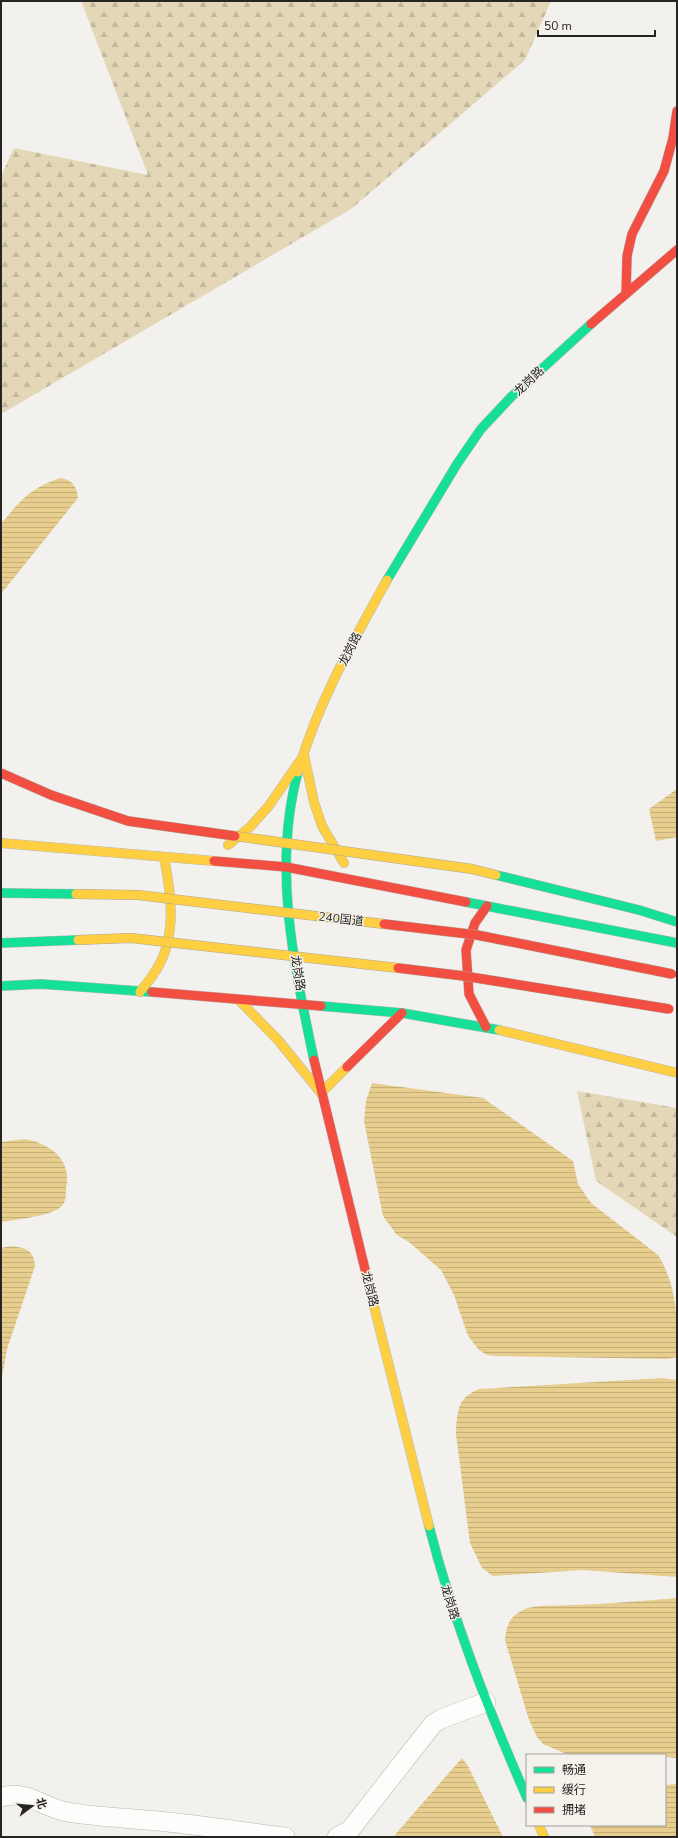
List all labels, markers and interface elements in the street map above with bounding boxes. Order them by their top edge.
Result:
scale bar [538,12,655,38]
text: 50 m [544,18,572,34]
street label: 龙岗路 [510,363,548,399]
street label: 龙岗路 [335,629,365,669]
street label: 240国道 [317,908,365,930]
street label: 龙岗路 [287,954,309,992]
street label: 龙岗路 [358,1270,382,1308]
street label: 龙岗路 [437,1582,463,1622]
legend [526,1754,666,1826]
text: 畅通 [562,1762,586,1778]
text: 缓行 [562,1782,586,1798]
north arrow [12,1786,52,1826]
text: 北 [32,1796,50,1811]
text: 拥堵 [562,1802,586,1818]

